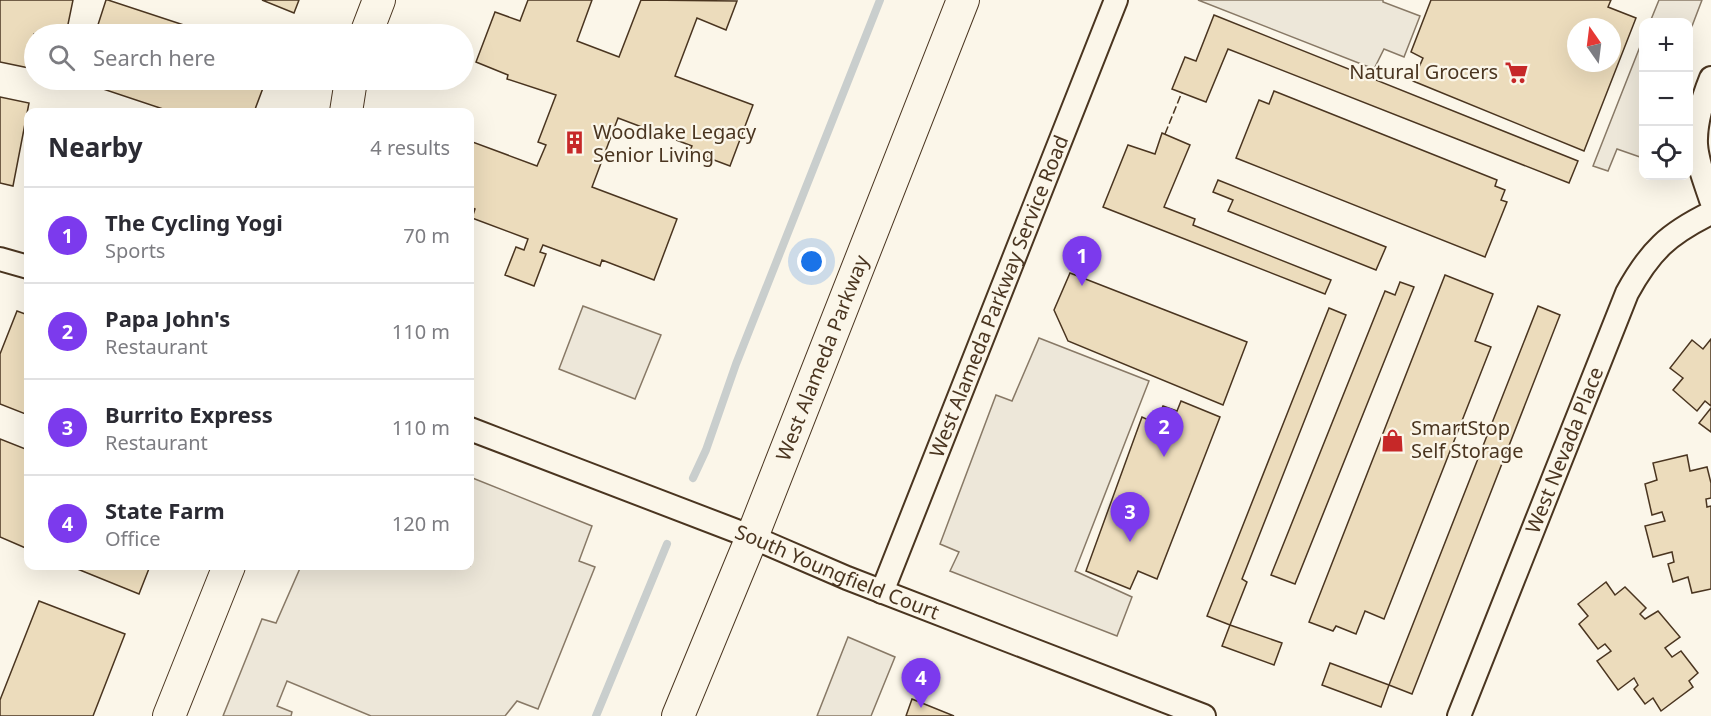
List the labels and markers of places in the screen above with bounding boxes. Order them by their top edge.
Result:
place label: Natural Grocers [1349,58,1498,85]
supermarket icon: Natural Grocers [1503,59,1529,85]
place label: Woodlake Legacy Senior Living [593,118,757,168]
building icon: Woodlake Legacy Senior Living [562,130,588,156]
pin: 1 [1062,236,1102,286]
pin: 2 [1144,408,1184,457]
place label: SmartStop Self Storage [1411,414,1523,464]
shop icon: SmartStop Self Storage [1380,427,1406,453]
pin: 3 [1110,492,1150,542]
pin: 4 [902,658,940,708]

